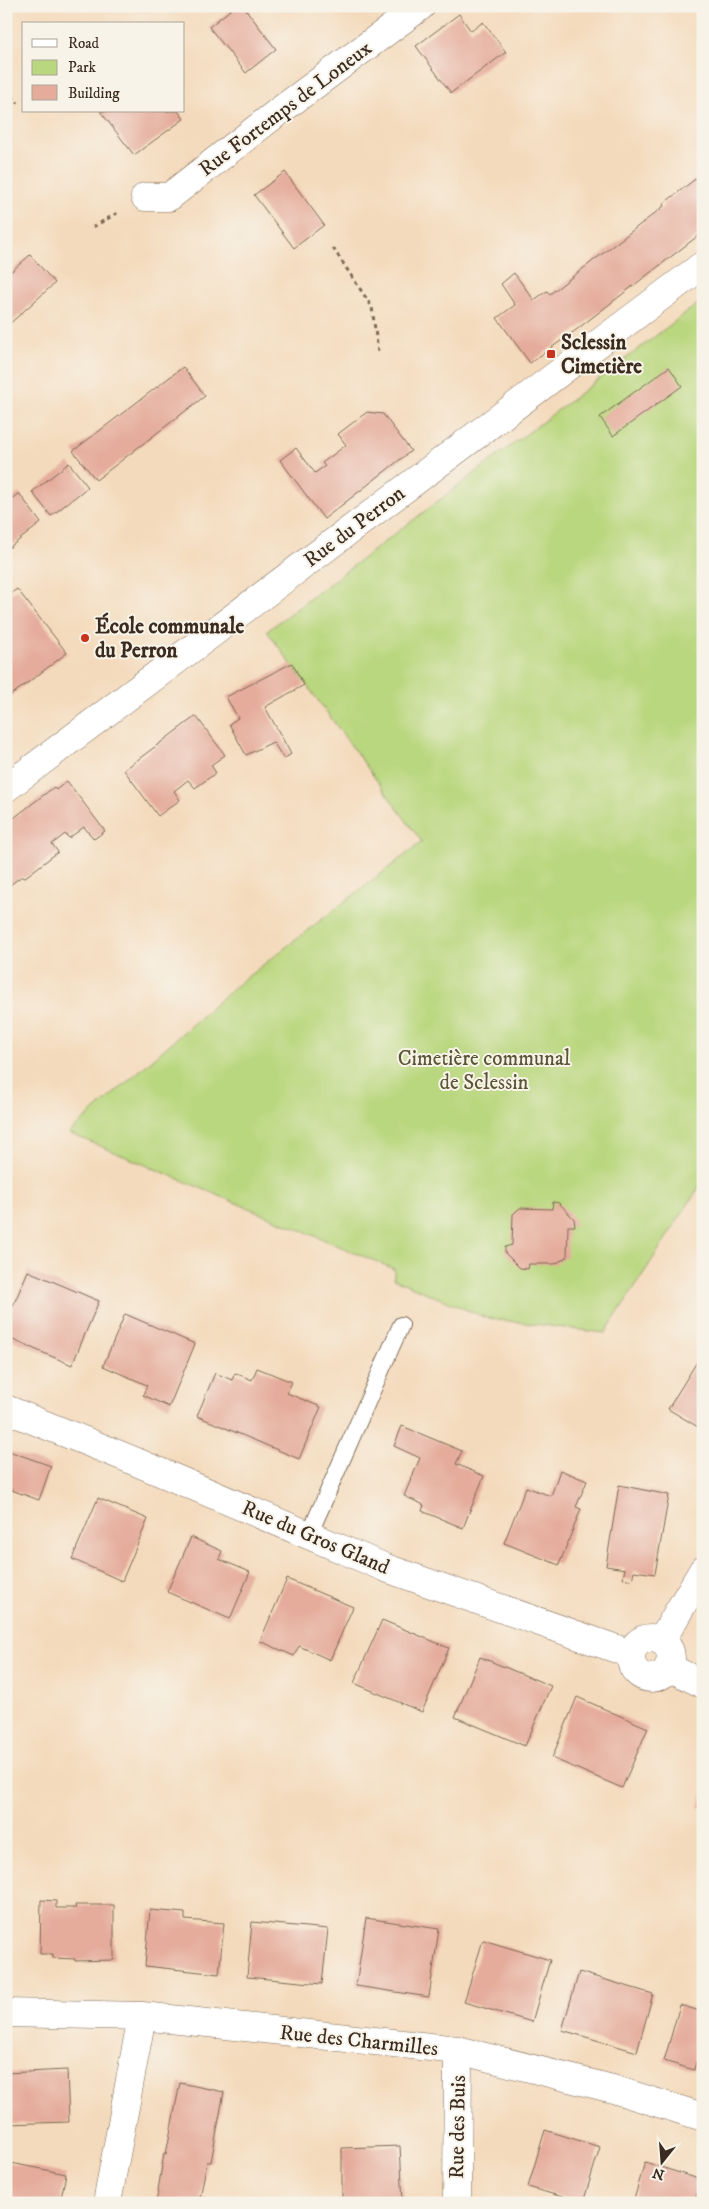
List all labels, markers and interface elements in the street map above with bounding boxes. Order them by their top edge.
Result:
legend [22,22,185,112]
text: Road [68,34,100,53]
street label: Rue Fortemps de Loneux [194,35,377,182]
text: Park [68,58,97,77]
text: Building [68,84,120,103]
place label: Sclessin Cimetière [561,330,642,380]
marker: Sclessin Cimetière [545,348,557,360]
street label: Rue du Perron [299,480,410,573]
place label: École communale du Perron [95,612,244,664]
marker: École communale du Perron [79,632,91,644]
park label: Cimetière communal de Sclessin [398,1046,571,1096]
street label: Rue du Gros Gland [238,1495,394,1581]
street label: Rue des Charmilles [278,2020,439,2062]
street label: Rue des Buis [444,2075,472,2179]
north arrow [636,2136,686,2186]
text: N [650,2163,667,2184]

